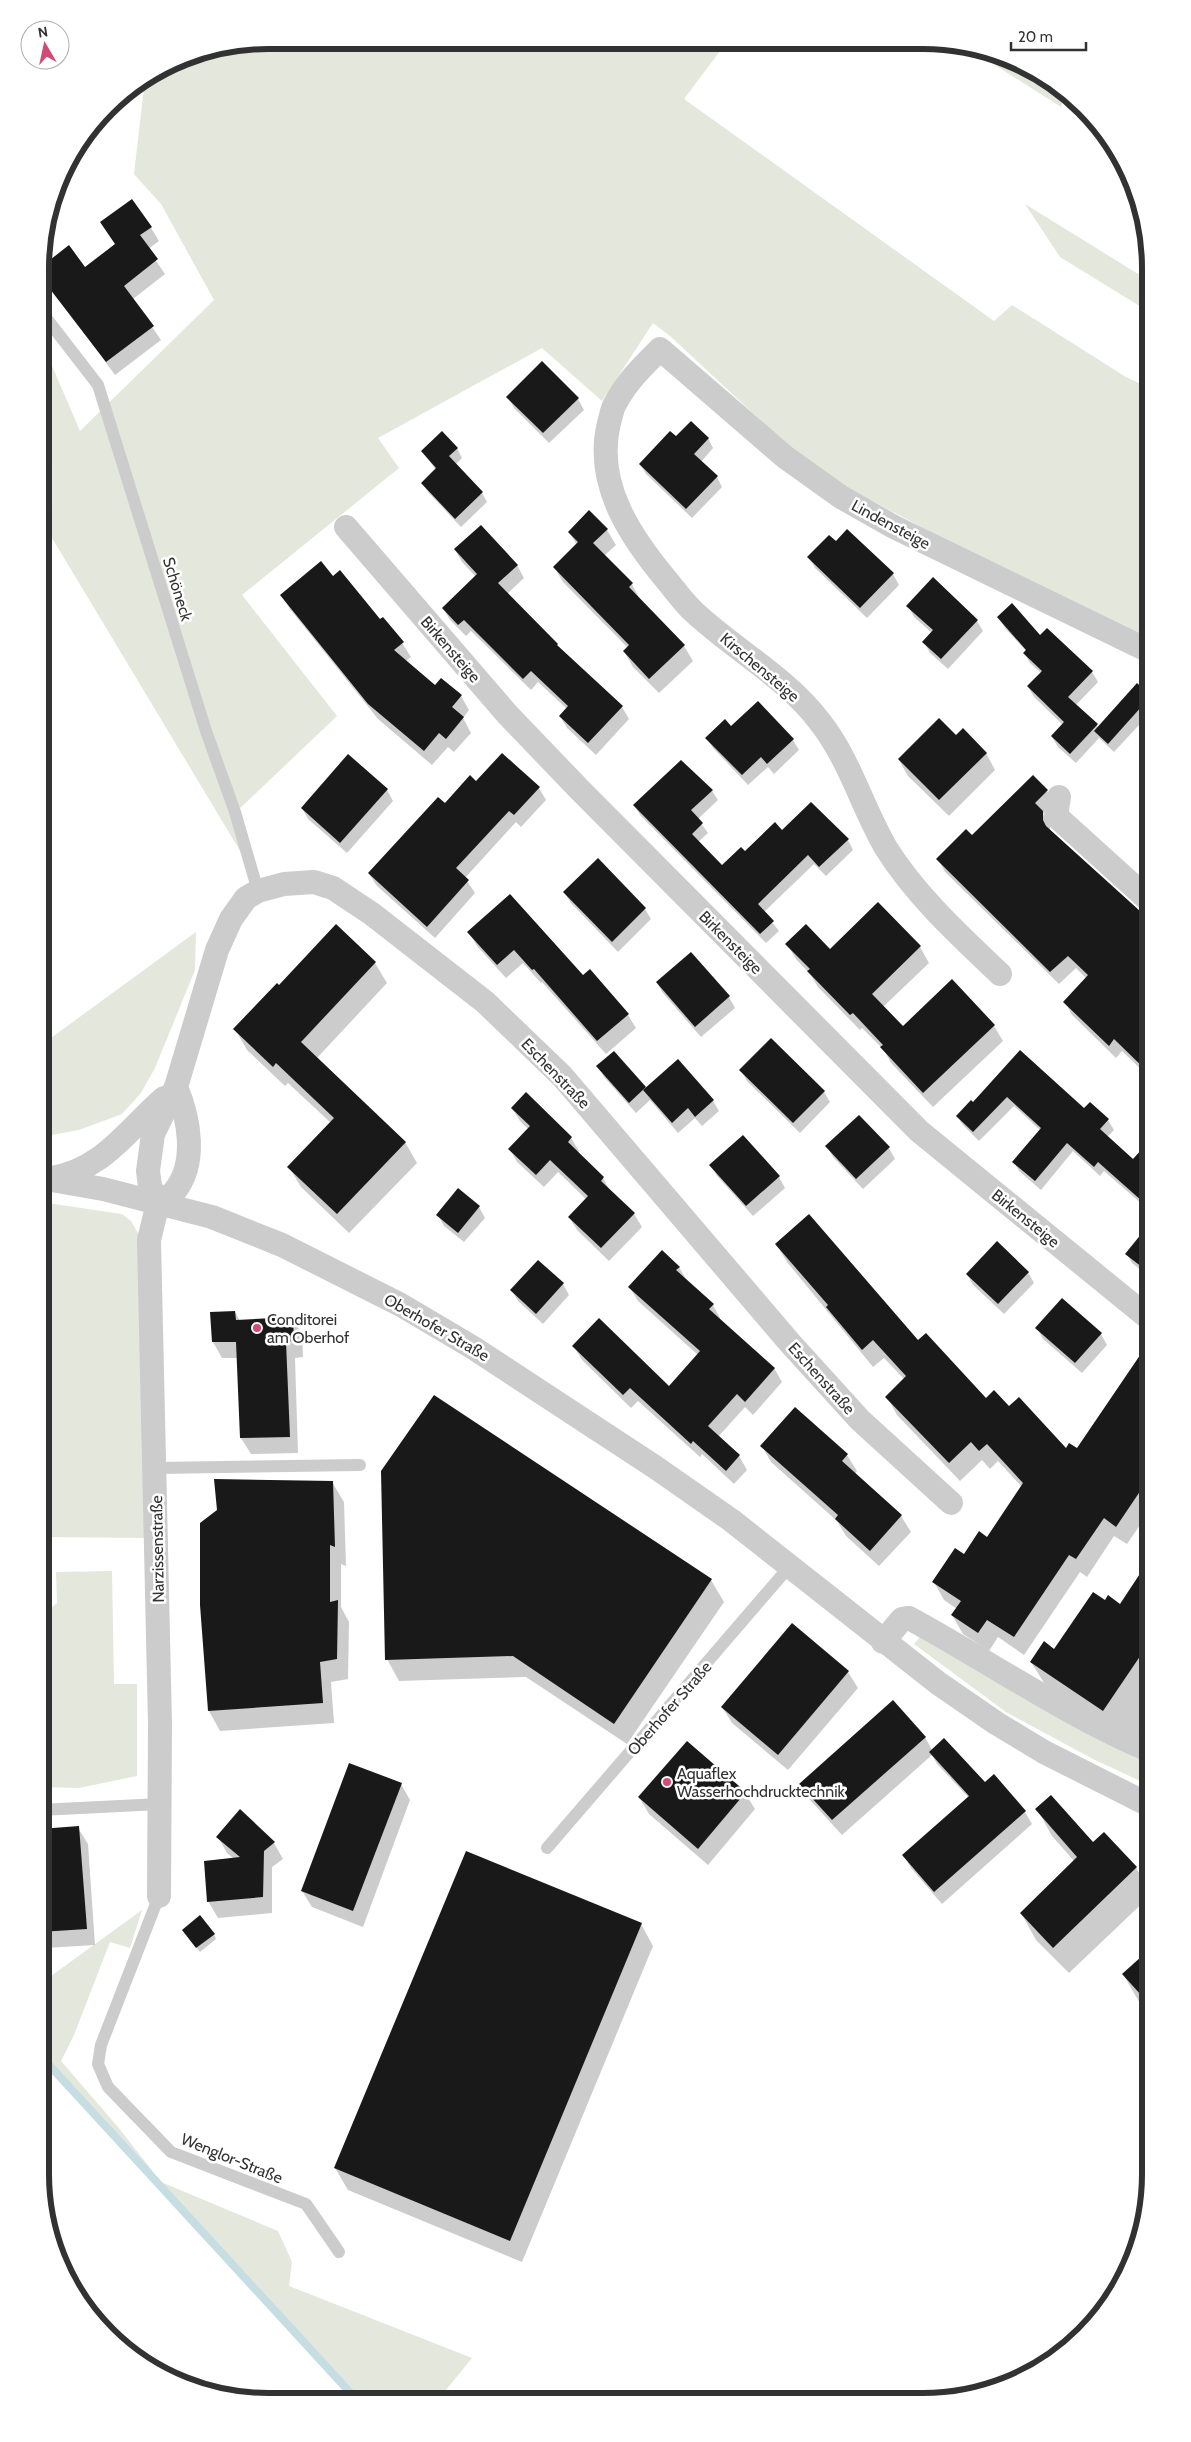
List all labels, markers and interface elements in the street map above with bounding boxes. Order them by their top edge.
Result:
north arrow [20,20,70,70]
scale bar [1011,20,1086,52]
text: N [37,22,49,42]
text: 20 m [1018,28,1053,46]
street label: Lindensteige [848,496,933,553]
street label: Schöneck [159,555,196,624]
street label: Birkensteige [417,612,485,686]
street label: Kirschensteige [716,629,803,706]
street label: Birkensteige [695,907,766,978]
street label: Eschenstraße [517,1034,594,1112]
street label: Birkensteige [988,1185,1063,1251]
street label: Oberhofer Straße [381,1290,493,1365]
place label: Conditorei am Oberhof [267,1310,350,1347]
marker: Conditorei am Oberhof [251,1322,263,1334]
street label: Eschenstraße [784,1338,859,1418]
street label: Narzissenstraße [147,1495,168,1603]
street label: Oberhofer Straße [623,1657,715,1759]
place label: Aquaflex Wasserhochdrucktechnik [677,1764,846,1801]
marker: Aquaflex Wasserhochdrucktechnik [661,1776,673,1788]
street label: Wenglor-Straße [178,2129,285,2187]

